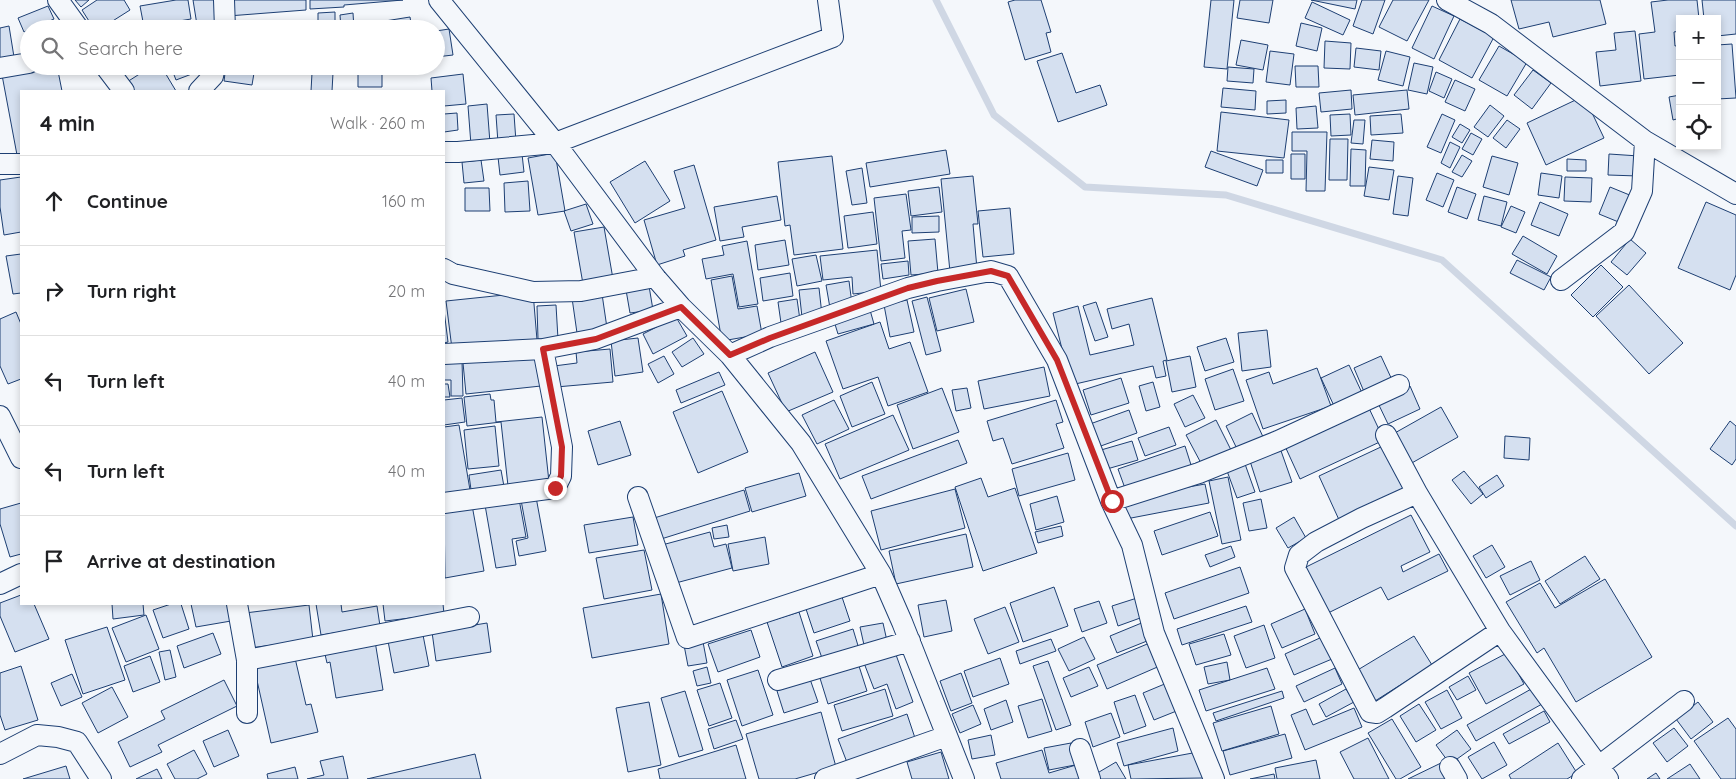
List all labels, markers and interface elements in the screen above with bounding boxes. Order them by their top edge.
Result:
map controls [1676,15,1721,150]
button: + [1676,15,1721,60]
search box [20,20,445,75]
icon: search [38,34,66,62]
text: Search here [78,36,183,60]
button: − [1676,60,1721,105]
button: locate [1676,105,1721,150]
text: 4 min [40,110,95,136]
text: Walk · 260 m [330,113,425,133]
icon: ahead [40,187,68,215]
text: Continue [87,189,168,213]
text: 160 m [382,191,425,211]
icon: right [40,277,68,305]
text: Turn right [87,279,176,303]
text: 20 m [388,281,425,301]
icon: left [40,367,68,395]
text: Turn left [87,369,165,393]
text: 40 m [388,371,425,391]
icon: left [40,457,68,485]
text: Turn left [87,459,165,483]
text: 40 m [388,461,425,481]
route end [544,477,567,500]
route start [1101,490,1124,513]
icon: arrive [40,547,68,575]
text: Arrive at destination [87,549,276,573]

